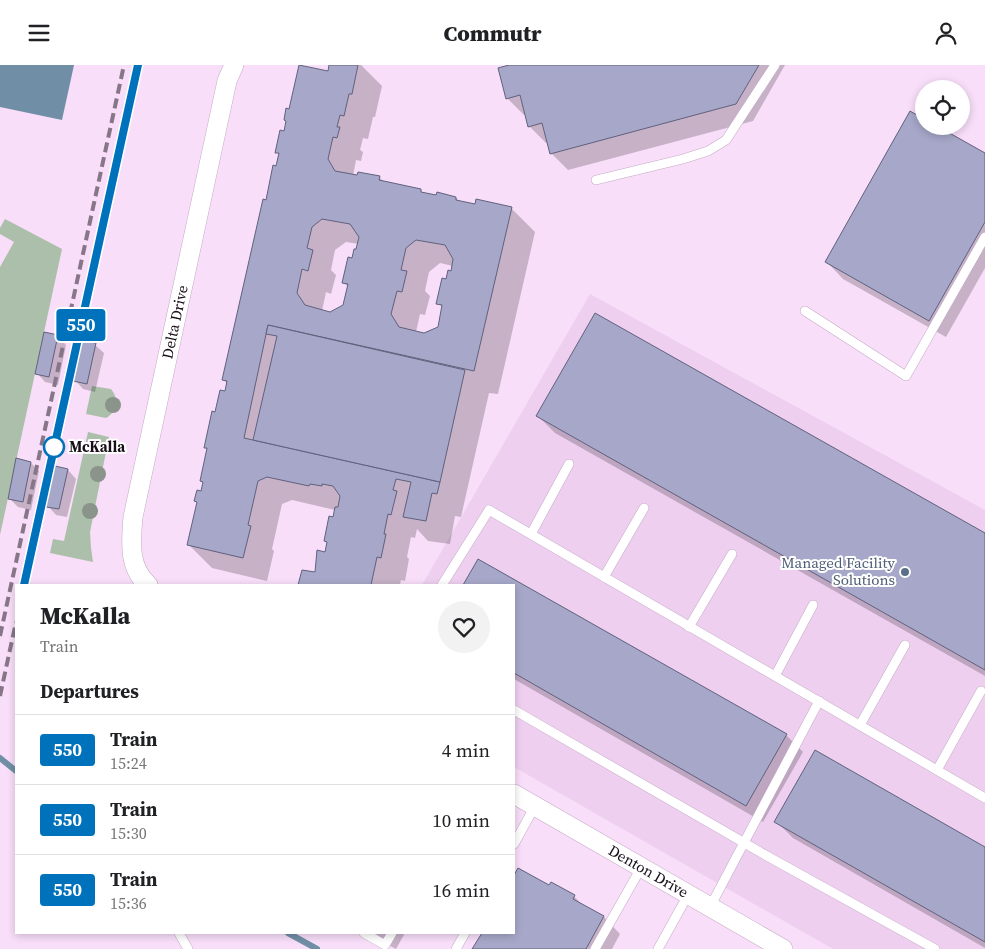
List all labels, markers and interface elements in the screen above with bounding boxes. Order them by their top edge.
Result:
text: Commutr [444,18,541,48]
icon: menu [25,19,53,47]
icon: person [932,19,960,47]
map controls [915,80,970,135]
button: locate [915,80,970,135]
street label: Delta Drive [156,283,193,361]
line badge: 550 [52,309,110,341]
text: 550 [66,312,96,337]
marker: McKalla [43,436,65,458]
place label: McKalla [69,436,126,457]
place label: Managed Facility Solutions [781,552,895,590]
marker: Managed Facility Solutions [899,566,911,578]
text: McKalla [40,599,130,632]
button: heart [438,601,490,653]
text: Train [40,635,78,657]
text: Departures [40,678,139,704]
text: Train [110,726,158,752]
text: 550 [53,737,82,762]
text: 4 min [442,737,490,763]
text: 15:24 [110,752,147,774]
text: Train [110,796,158,822]
text: 550 [53,807,82,832]
text: 10 min [432,807,490,833]
text: 15:30 [110,822,147,844]
street label: Denton Drive [605,840,693,903]
text: Train [110,866,158,892]
text: 550 [53,877,82,902]
text: 16 min [432,877,490,903]
text: 15:36 [110,892,147,914]

